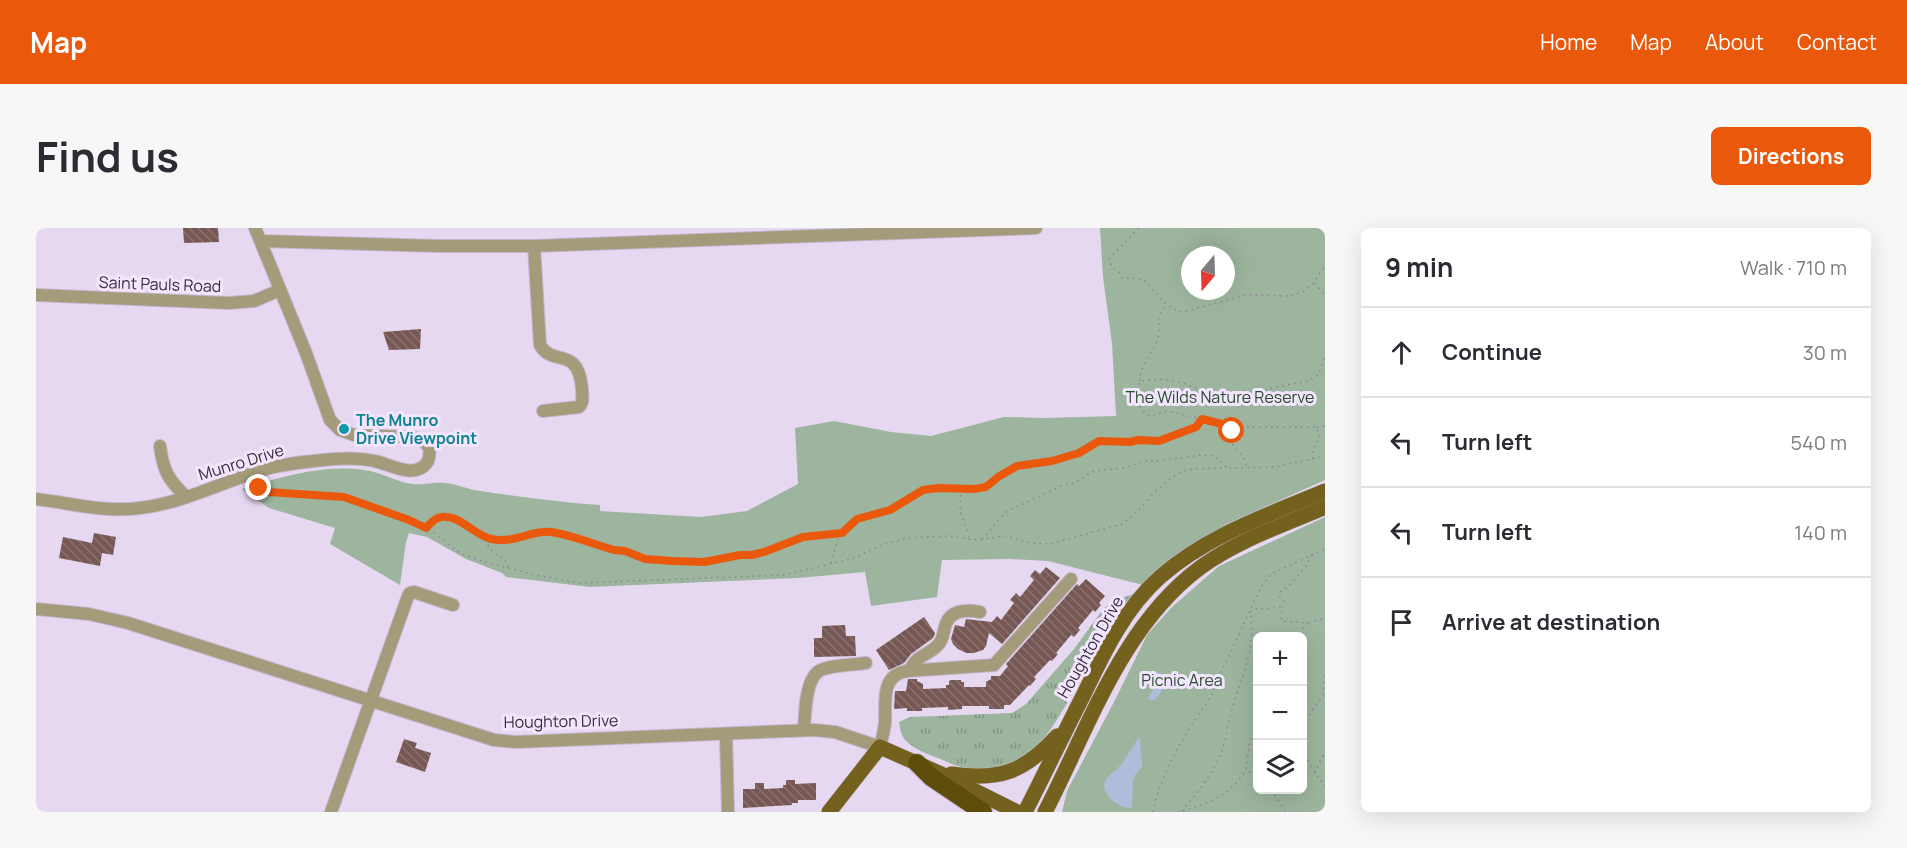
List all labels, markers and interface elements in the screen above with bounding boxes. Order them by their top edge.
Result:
text: Map [30,23,87,61]
text: Home [1540,28,1597,56]
text: Map [1630,28,1672,56]
text: About [1705,28,1764,56]
text: Contact [1797,28,1877,56]
text: Find us [36,127,179,185]
button: Directions [1711,127,1871,185]
north arrow [1181,246,1235,300]
text: 9 min [1385,249,1453,285]
text: Walk · 710 m [1740,254,1847,281]
street label: Saint Pauls Road [98,271,222,297]
icon: ahead [1385,336,1418,369]
text: Continue [1442,337,1542,367]
text: 30 m [1803,339,1847,366]
park label: The Wilds Nature Reserve [1126,386,1314,408]
place label: The Munro Drive Viewpoint [356,409,477,449]
route start [1218,417,1244,443]
marker: The Munro Drive Viewpoint [337,422,351,436]
icon: left [1385,426,1418,459]
text: Turn left [1442,427,1532,457]
text: 540 m [1791,429,1847,456]
street label: Munro Drive [196,439,286,485]
route end [245,474,271,500]
icon: left [1385,516,1418,549]
text: Turn left [1442,517,1532,547]
text: 140 m [1794,519,1847,546]
street label: Houghton Drive [1052,592,1128,702]
icon: arrive [1385,606,1418,639]
text: Arrive at destination [1442,607,1660,637]
map controls [1253,632,1307,794]
button: + [1253,632,1307,686]
park label: Picnic Area [1141,669,1223,691]
button: − [1253,686,1307,740]
street label: Houghton Drive [504,709,618,733]
button: layers [1253,740,1307,794]

